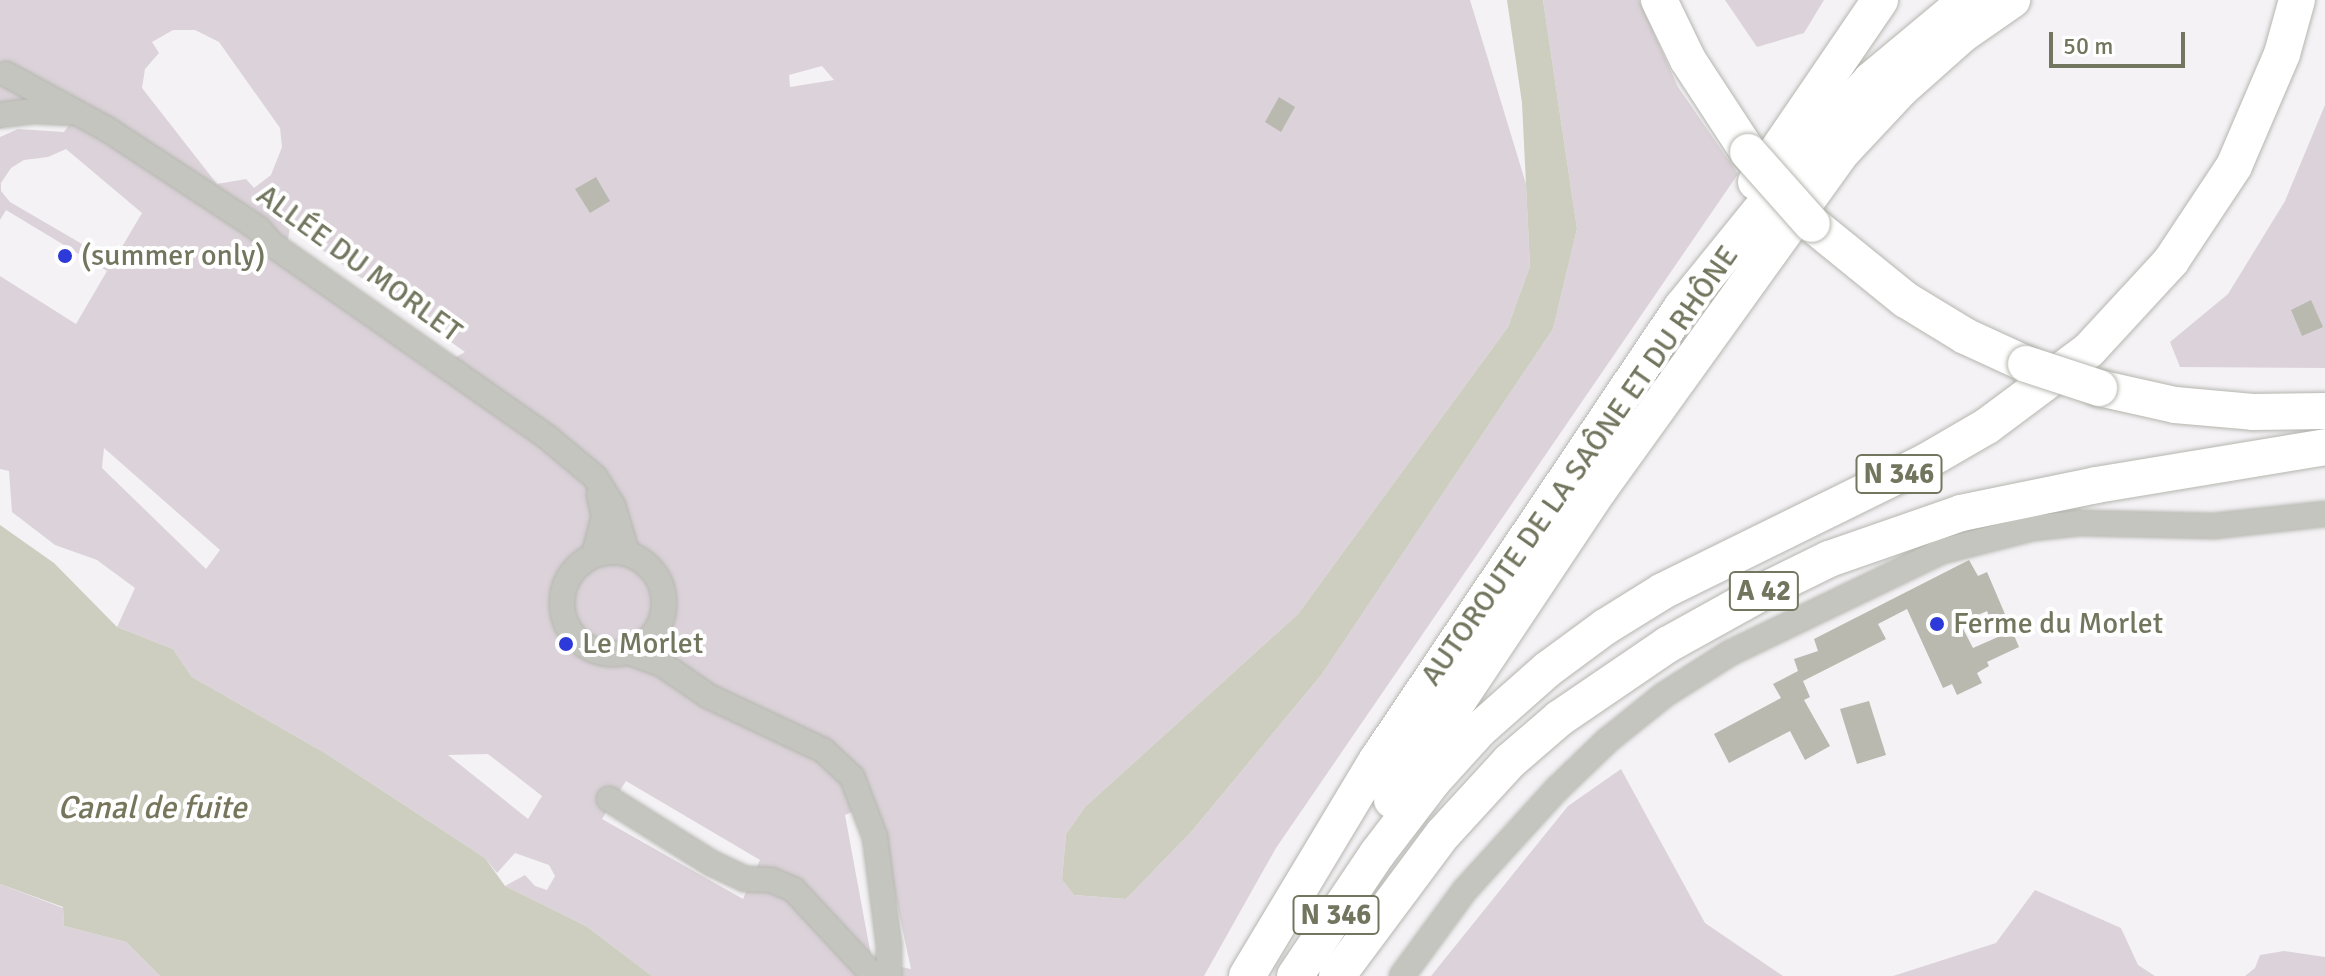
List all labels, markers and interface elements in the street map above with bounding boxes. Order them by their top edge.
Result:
scale bar [2053,16,2189,66]
text: 50 m [2063,31,2113,61]
street label: ALLÉE DU MORLET [249,177,469,351]
place label: (summer only) [81,238,265,274]
street label: AUTOROUTE DE LA SAÔNE ET DU RHÔNE [1414,239,1746,693]
marker: (summer only) [56,247,74,265]
road number: N 346 [1855,450,1943,498]
road number: A 42 [1728,567,1800,615]
place label: Ferme du Morlet [1953,606,2163,642]
marker: Ferme du Morlet [1928,615,1946,633]
place label: Le Morlet [582,626,703,662]
marker: Le Morlet [557,635,575,653]
water label: Canal de fuite [58,789,246,827]
road number: N 346 [1292,891,1380,939]

